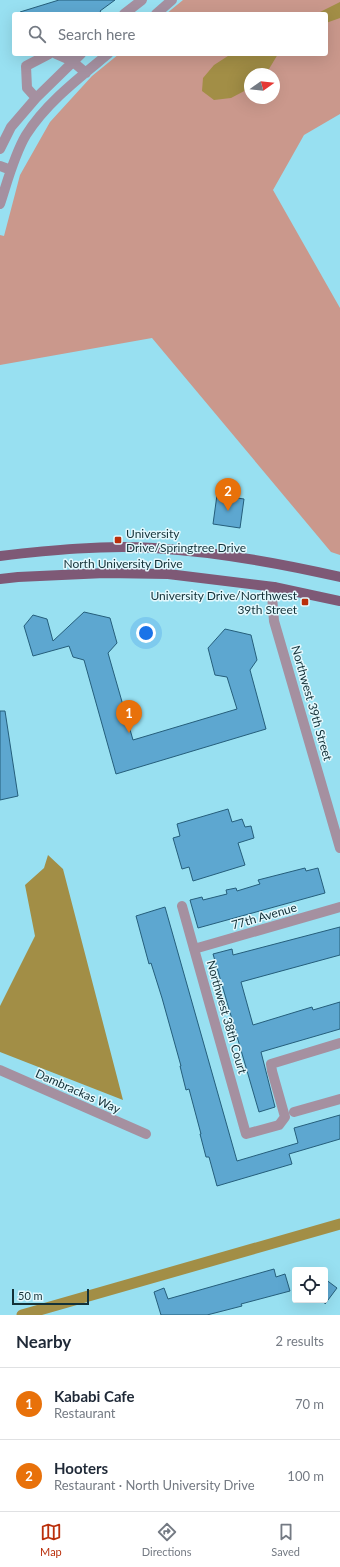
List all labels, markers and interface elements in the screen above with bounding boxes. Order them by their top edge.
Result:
search box [12,12,328,56]
icon: search [26,23,48,45]
text: Search here [58,25,135,43]
north arrow [244,68,280,104]
pin: 2 [215,478,241,511]
place label: University Drive/Springtree Drive [126,526,246,555]
marker: University Drive/Springtree Drive [113,535,123,545]
street label: North University Drive [63,556,183,571]
place label: University Drive/Northwest 39th Street [150,588,298,617]
marker: University Drive/Northwest 39th Street [300,597,310,607]
your location [136,623,156,643]
street label: Northwest 39th Street [288,644,336,763]
pin: 1 [116,700,142,733]
street label: 77th Avenue [230,900,298,932]
street label: Northwest 38th Court [204,958,251,1076]
street label: Dambrackas Way [33,1066,124,1117]
map controls [292,1267,328,1303]
button: locate [292,1267,328,1303]
scale bar [12,1287,89,1306]
text: 50 m [18,1289,43,1302]
text: Nearby [16,1331,71,1352]
text: 2 results [276,1333,324,1349]
text: Kababi Cafe [54,1387,135,1405]
text: 1 [25,1396,33,1412]
text: 70 m [295,1396,324,1412]
text: Restaurant [54,1405,116,1421]
text: Hooters [54,1459,108,1477]
text: 2 [25,1468,33,1484]
text: 100 m [287,1468,324,1484]
text: Restaurant · North University Drive [54,1477,255,1493]
tab: Map [40,1521,62,1558]
tab: Directions [142,1521,191,1558]
tab: Saved [271,1521,300,1558]

